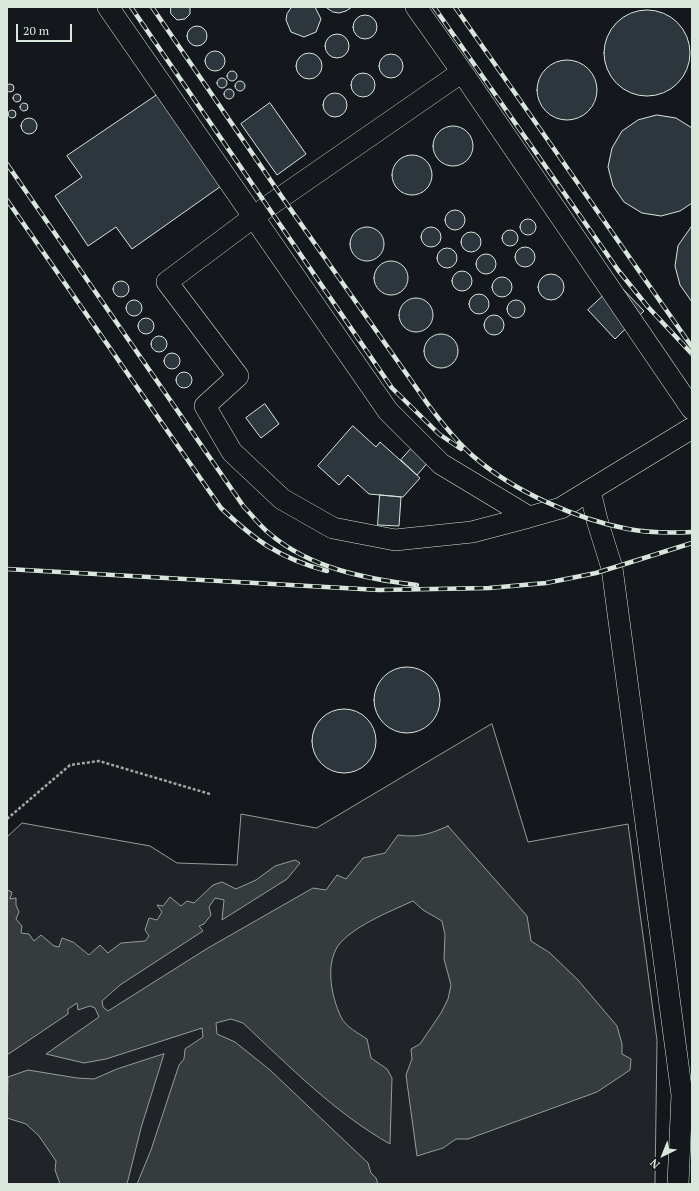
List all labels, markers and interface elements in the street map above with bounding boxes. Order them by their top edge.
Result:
scale bar [18,16,74,42]
text: 20 m [23,23,49,38]
north arrow [643,1135,683,1175]
text: N [647,1156,663,1172]

